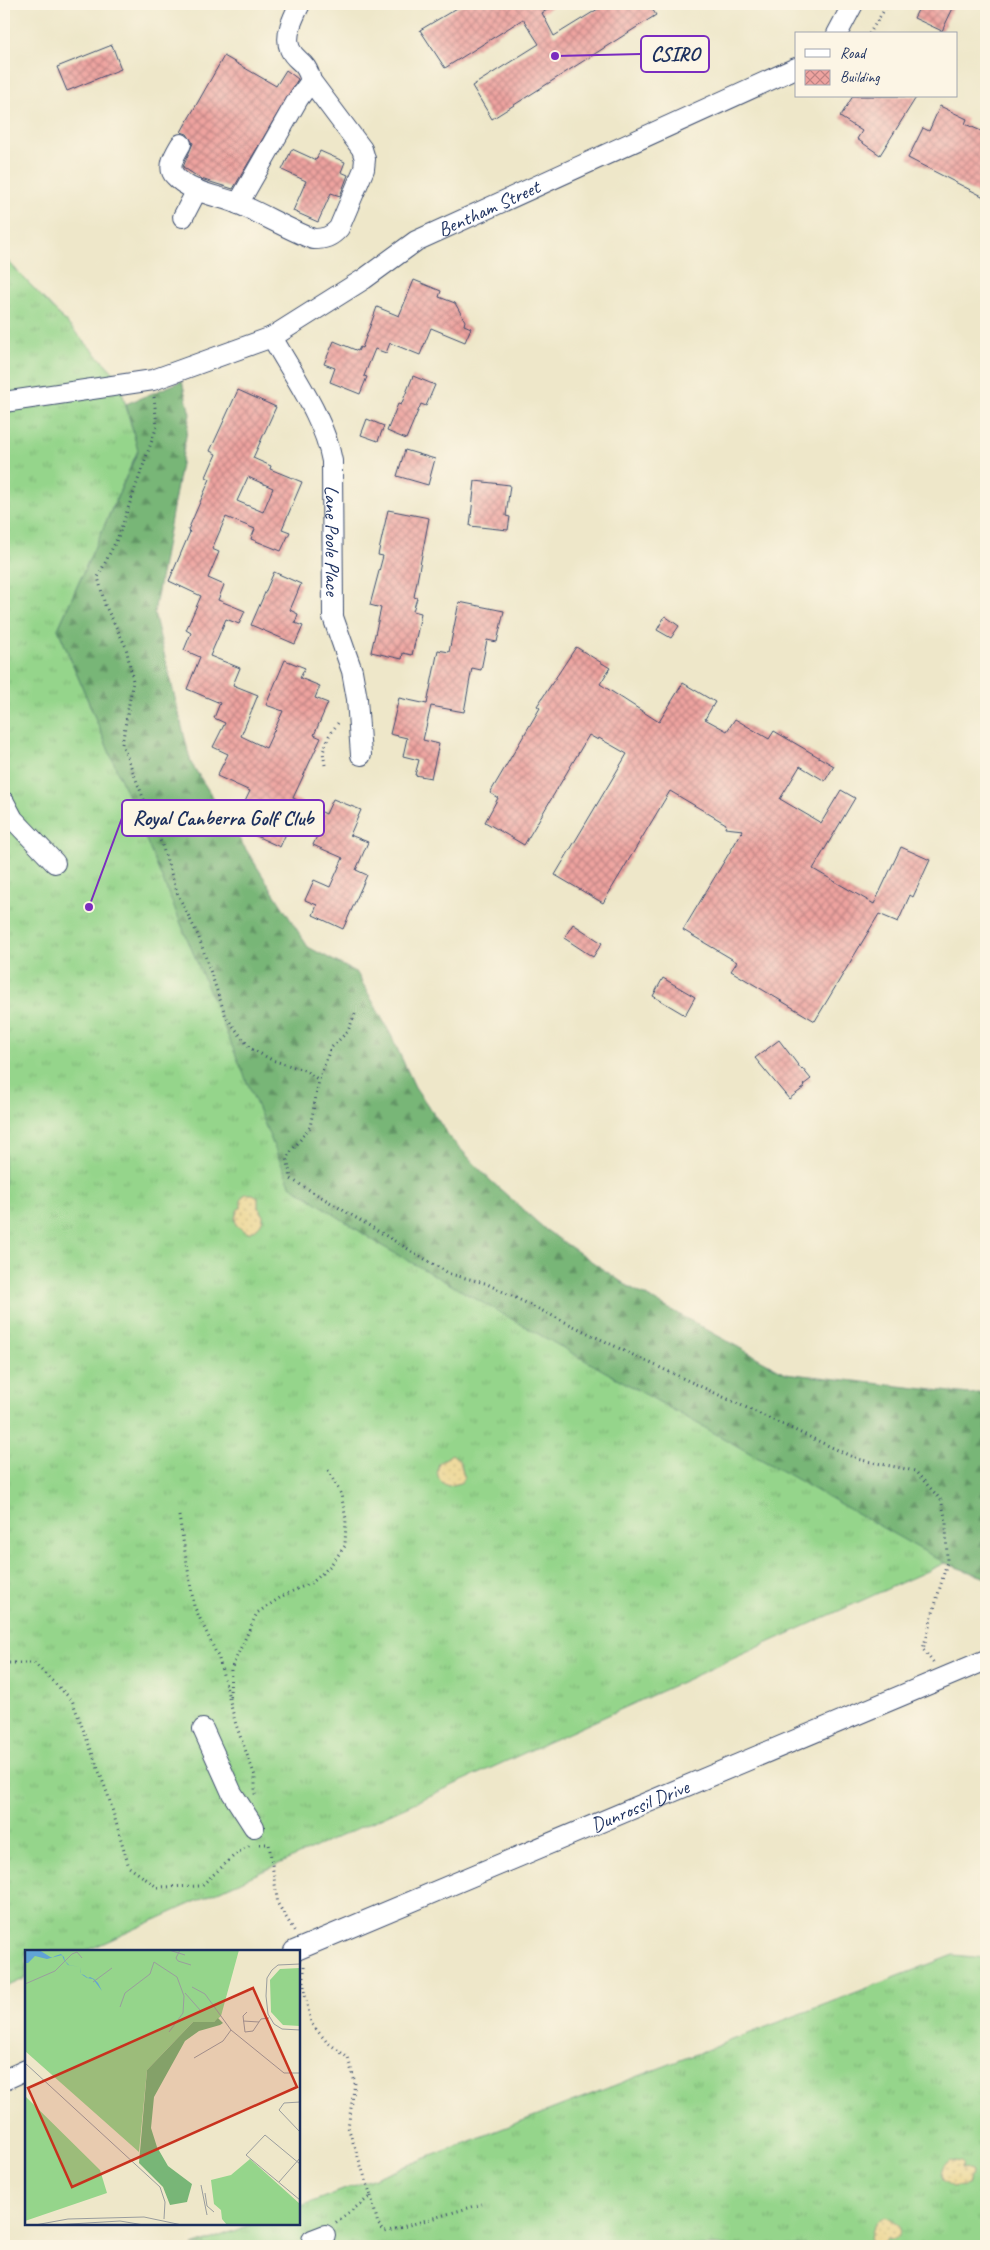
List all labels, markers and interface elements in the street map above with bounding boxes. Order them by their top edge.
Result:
legend [795,32,958,98]
callout: CSIRO [641,36,709,72]
text: CSIRO [651,41,702,67]
text: Road [840,44,867,63]
text: Building [840,68,880,87]
street label: Bentham Street [434,173,545,242]
street label: Lane Poole Place [320,485,345,597]
callout: Royal Canberra Golf Club [122,800,324,836]
text: Royal Canberra Golf Club [132,805,315,831]
street label: Dunrossil Drive [587,1773,694,1837]
inset map [25,1950,300,2225]

